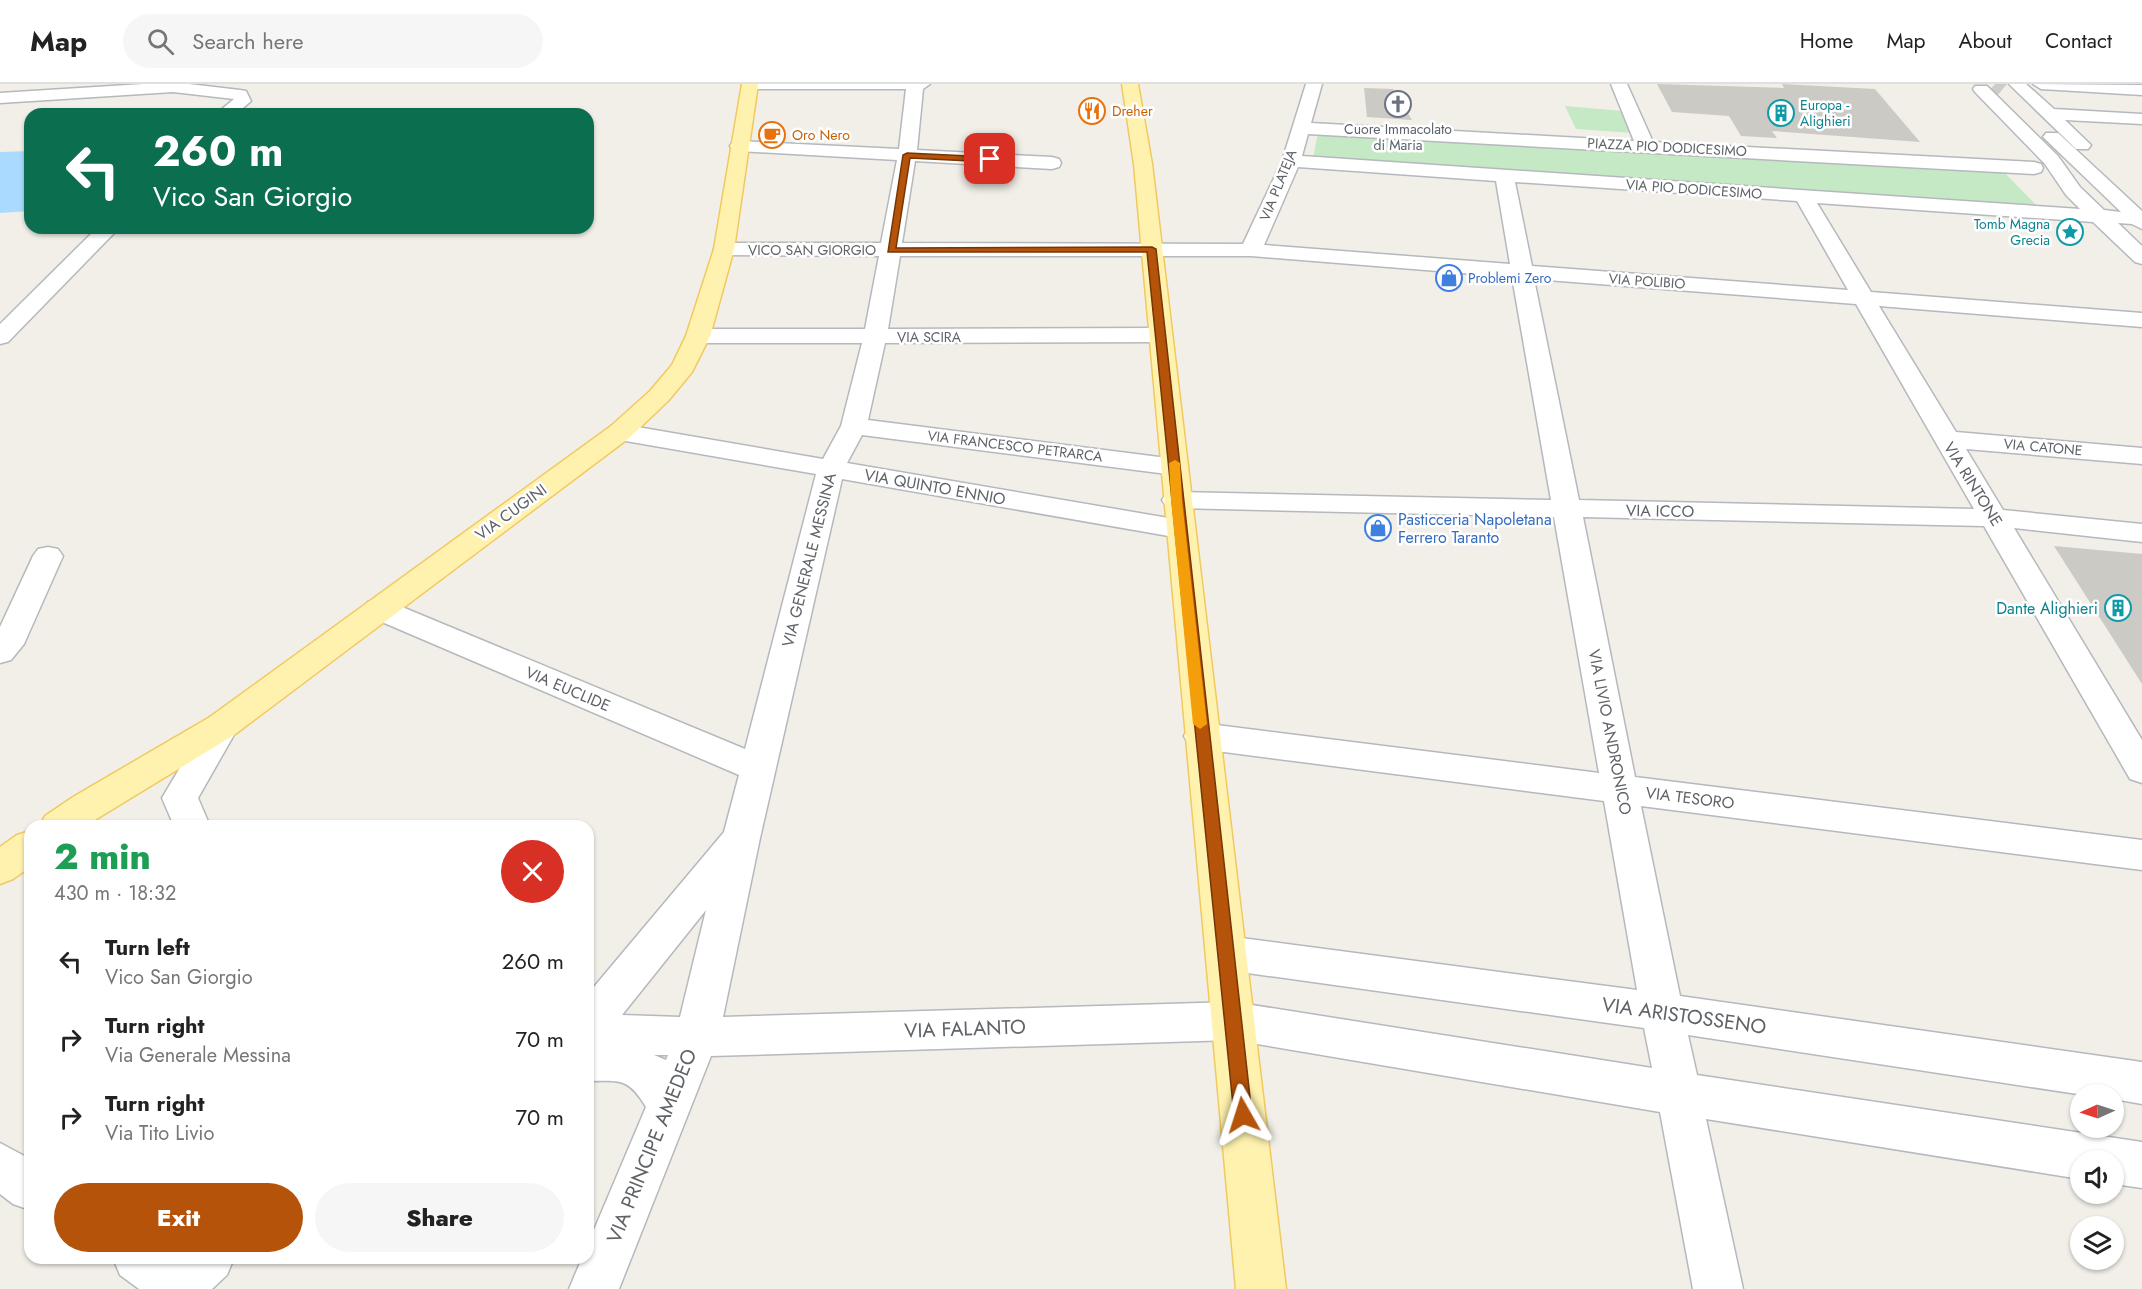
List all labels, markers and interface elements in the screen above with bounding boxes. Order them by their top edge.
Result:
search box [123,14,543,68]
text: Map [30,21,87,62]
icon: search [144,25,177,58]
text: Search here [192,25,304,57]
text: Home [1800,26,1853,56]
text: Map [1886,26,1926,56]
text: About [1959,26,2012,56]
text: Contact [2045,26,2112,56]
church icon: Cuore Immacolato di Maria [1383,89,1413,119]
place label: Europa - Alighieri [1800,95,1851,131]
restaurant icon: Dreher [1077,96,1107,126]
building icon: Europa - Alighieri [1766,98,1796,128]
place label: Dreher [1112,101,1153,121]
place label: Cuore Immacolato di Maria [1344,119,1452,155]
cafe icon: Oro Nero [757,120,787,150]
text: 260 m [153,121,284,182]
place label: Oro Nero [792,125,850,145]
icon: left [54,132,132,210]
pin [964,133,1015,184]
street label: PIAZZA PIO DODICESIMO [1587,133,1747,161]
icon: arrive [973,142,1006,175]
street label: VIA PLATEJA [1255,146,1302,224]
street label: VIA PIO DODICESIMO [1625,174,1763,204]
text: Vico San Giorgio [153,177,352,216]
place label: Tomb Magna Grecia [1974,214,2050,250]
place icon: Tomb Magna Grecia [2055,217,2085,247]
street label: VICO SAN GIORGIO [748,240,876,260]
shop icon: Problemi Zero [1434,263,1464,293]
place label: Problemi Zero [1468,268,1552,288]
street label: VIA POLIBIO [1608,268,1686,294]
street label: VIA SCIRA [897,327,962,347]
street label: VIA FRANCESCO PETRARCA [926,425,1104,467]
street label: VIA CATONE [2003,434,2083,460]
street label: VIA RINTONE [1938,437,2008,531]
street label: VIA QUINTO ENNIO [863,463,1007,511]
street label: VIA GENERALE MESSINA [776,470,842,650]
street label: VIA CUGINI [470,478,552,546]
street label: VIA ICCO [1626,499,1694,523]
place label: Pasticceria Napoletana Ferrero Taranto [1398,508,1552,549]
shop icon: Pasticceria Napoletana Ferrero Taranto [1363,513,1393,543]
building icon: Dante Alighieri [2103,593,2133,623]
place label: Dante Alighieri [1996,597,2098,620]
street label: VIA LIVIO ANDRONICO [1583,647,1637,817]
street label: VIA EUCLIDE [522,661,614,717]
street label: VIA TESORO [1644,781,1736,815]
text: 2 min [54,830,151,882]
button: close [501,840,564,903]
text: 430 m · 18:32 [54,879,176,908]
text: Turn left [105,931,190,963]
icon: left [54,945,87,978]
text: 260 m [502,945,564,977]
text: Vico San Giorgio [105,963,253,992]
street label: VIA ARISTOSSENO [1600,990,1768,1042]
text: Turn right [105,1009,205,1041]
street label: VIA FALANTO [904,1012,1026,1046]
icon: right [54,1023,87,1056]
text: 70 m [515,1023,564,1055]
text: Via Generale Messina [105,1041,291,1070]
street label: VIA PRINCIPE AMEDEO [600,1044,704,1248]
position arrow [1211,1083,1275,1147]
north arrow [2070,1084,2124,1138]
map controls [2070,1084,2124,1270]
text: Turn right [105,1087,205,1119]
icon: right [54,1101,87,1134]
text: 70 m [515,1101,564,1133]
text: Via Tito Livio [105,1119,214,1148]
button: sound [2070,1150,2124,1204]
button: Exit [54,1183,303,1252]
button: Share [315,1183,564,1252]
button: layers [2070,1216,2124,1270]

